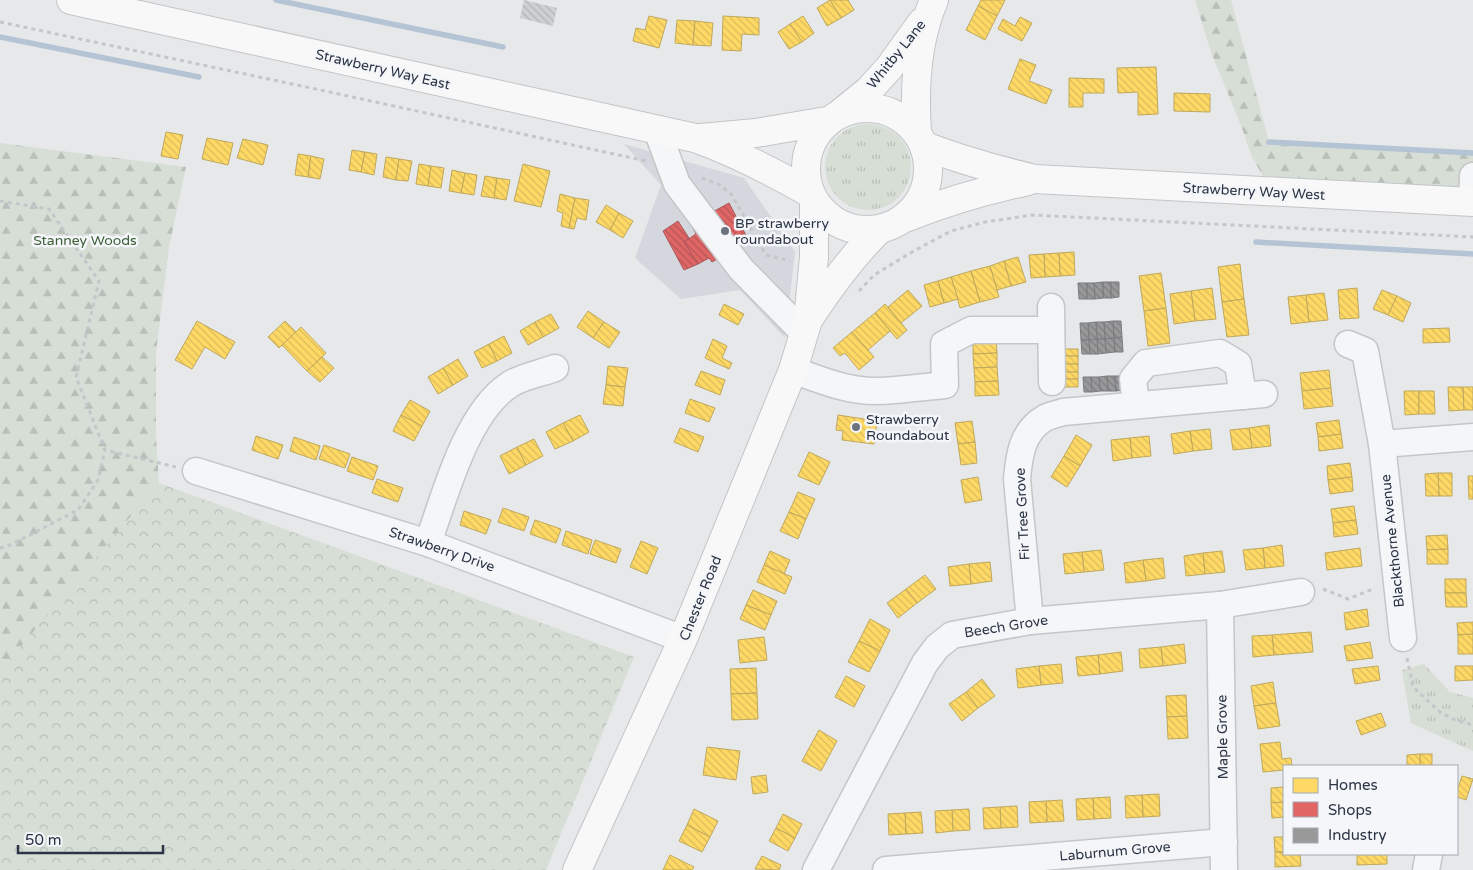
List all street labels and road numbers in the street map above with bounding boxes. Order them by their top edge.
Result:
street label: Whitby Lane [863,16,929,92]
street label: Strawberry Way East [314,46,453,93]
street label: Strawberry Way West [1182,179,1326,204]
street label: Fir Tree Grove [1012,467,1033,561]
street label: Blackthorne Avenue [1377,473,1408,608]
street label: Strawberry Drive [387,523,497,576]
street label: Chester Road [676,553,725,643]
street label: Beech Grove [963,611,1049,642]
street label: Maple Grove [1213,694,1232,779]
street label: Laburnum Grove [1059,838,1171,865]

